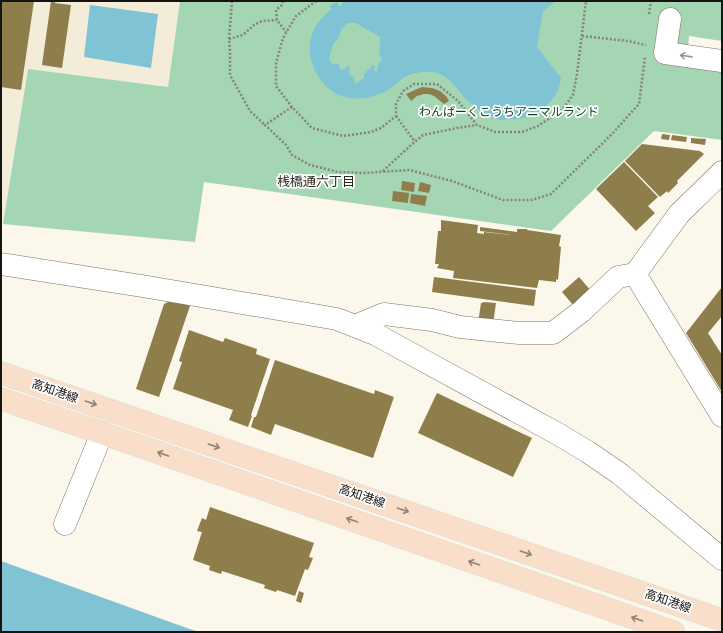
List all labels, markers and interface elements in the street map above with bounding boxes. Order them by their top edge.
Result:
one-way arrow [680,52,693,60]
park label: わんぱーくこうちアニマルランド [419,105,599,119]
district label: 桟橋通六丁目 [277,174,355,190]
street label: 高知港線 [30,377,80,405]
one-way arrow [84,400,96,408]
one-way arrow [207,442,219,450]
one-way arrow [156,450,169,457]
street label: 高知港線 [337,482,387,510]
one-way arrow [397,507,409,515]
one-way arrow [345,516,358,523]
one-way arrow [520,549,532,557]
one-way arrow [469,558,481,566]
street label: 高知港線 [643,587,693,615]
one-way arrow [630,615,643,622]

